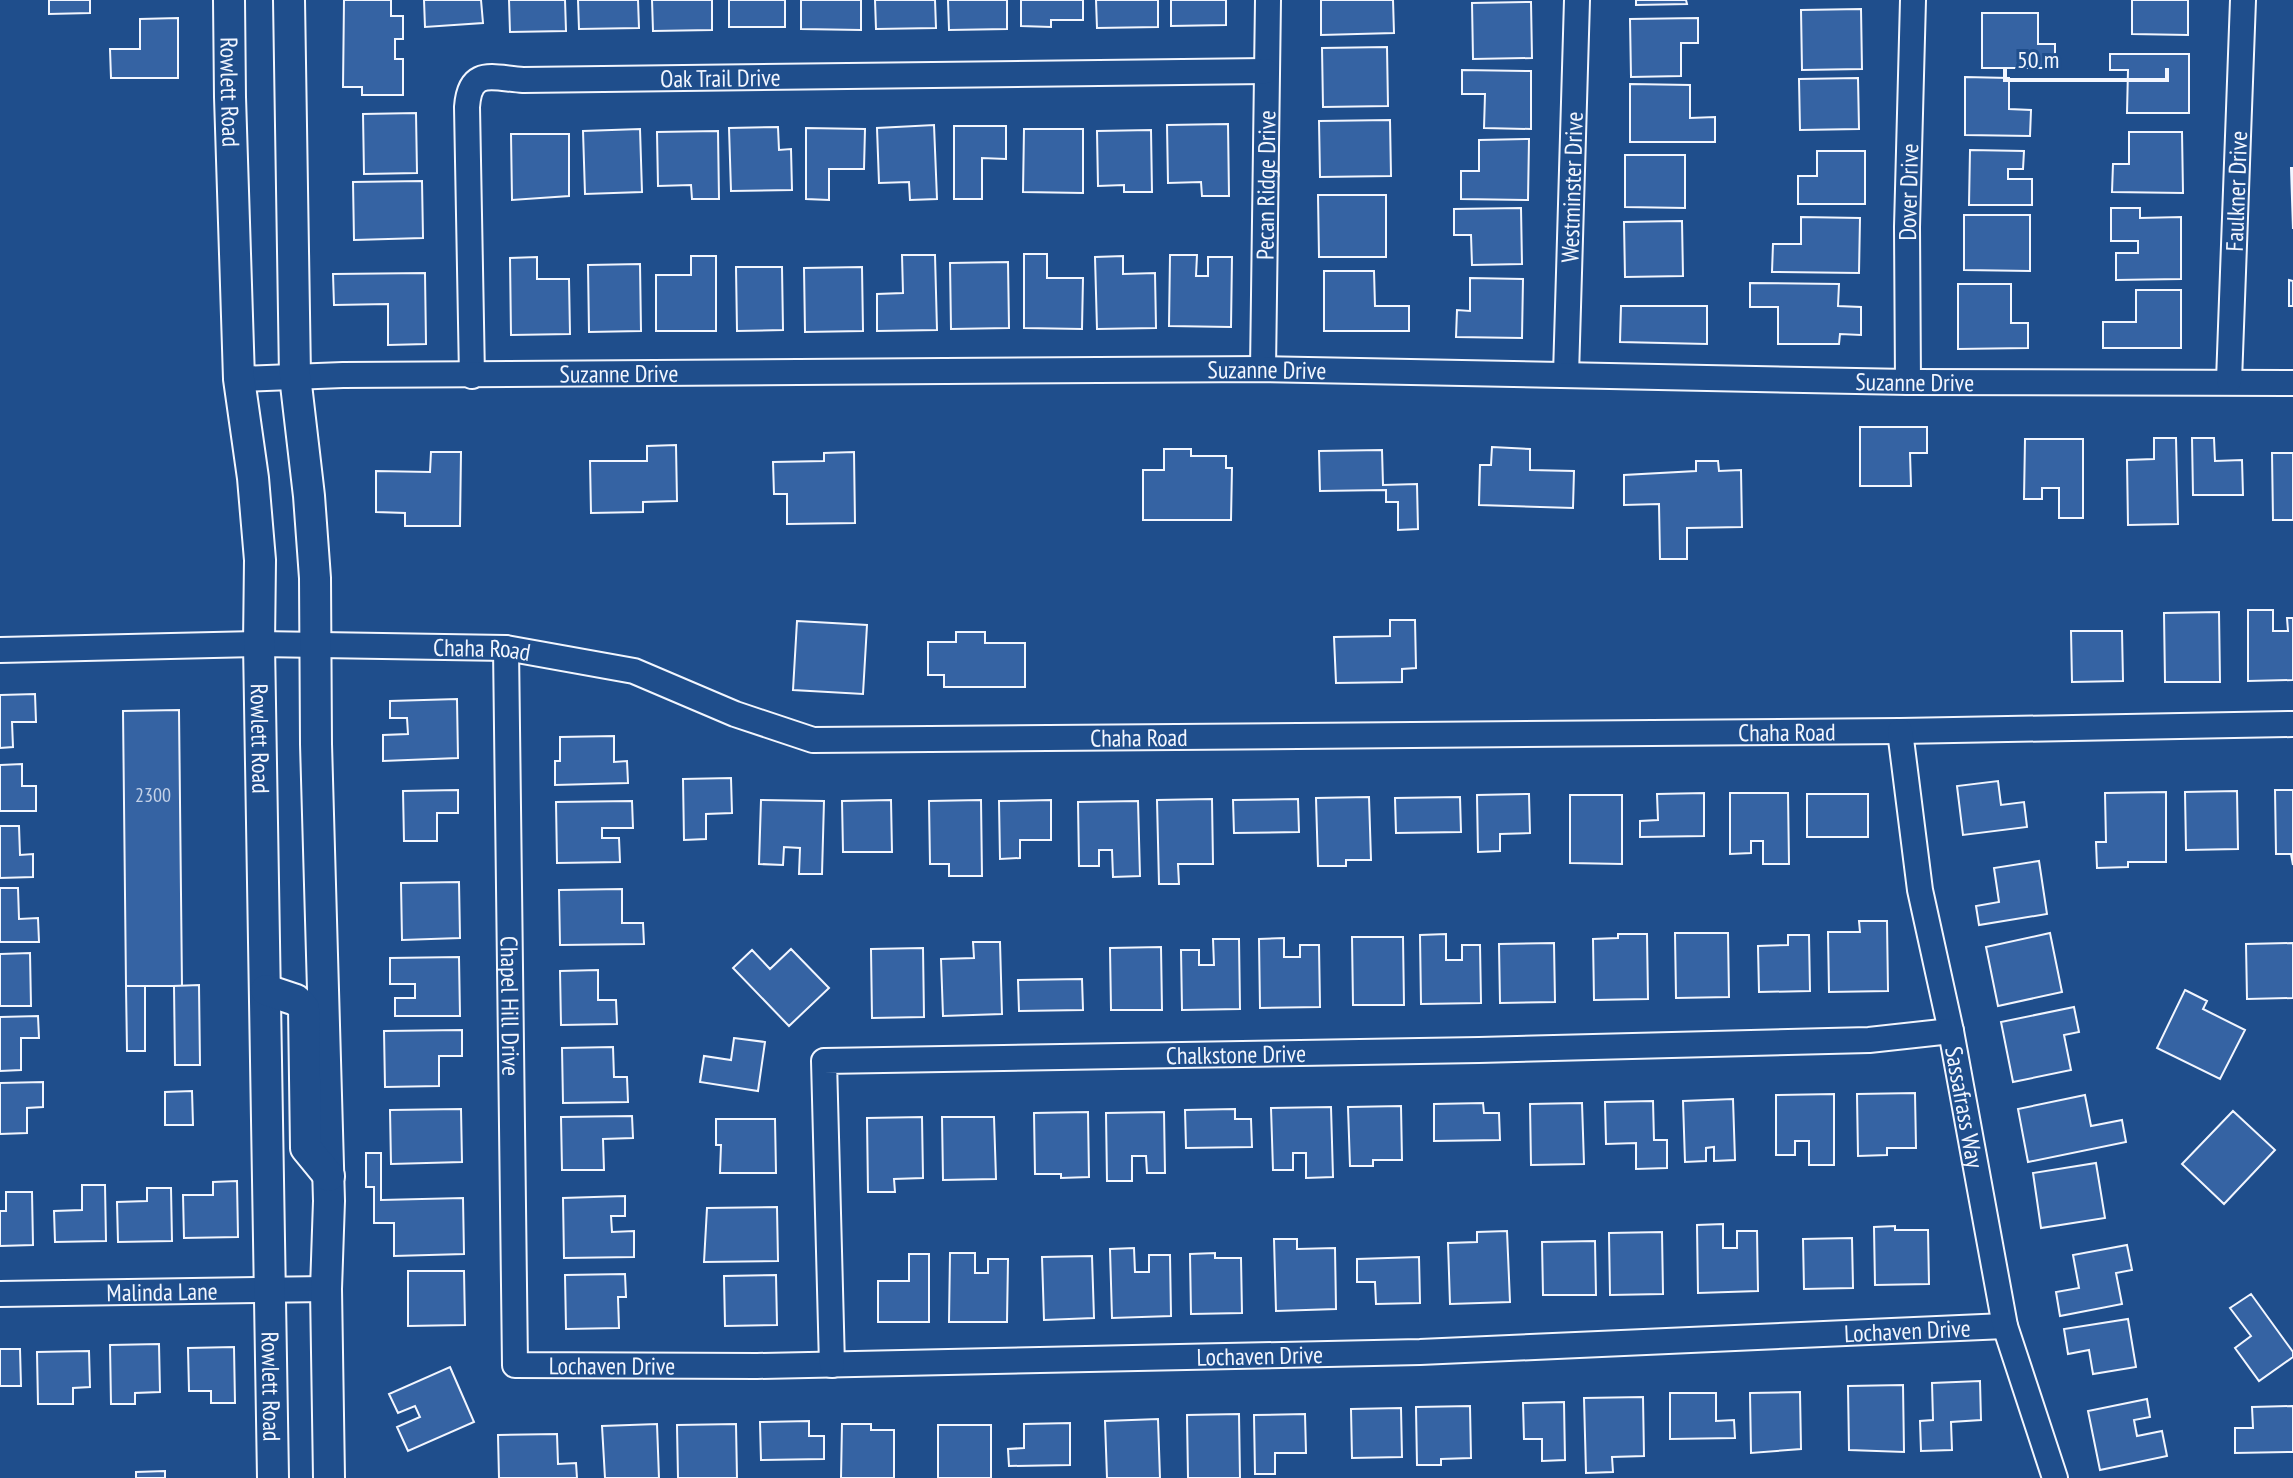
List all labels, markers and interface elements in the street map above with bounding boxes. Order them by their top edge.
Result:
scale bar [2005,32,2167,82]
street label: Rowlett Road [214,37,247,147]
text: 50 m [2017,44,2059,75]
street label: Oak Trail Drive [660,61,781,94]
street label: Pecan Ridge Drive [1249,110,1282,260]
street label: Westminster Drive [1554,111,1589,263]
street label: Faulkner Drive [2218,130,2254,252]
street label: Dover Drive [1891,143,1925,241]
street label: Suzanne Drive [1207,353,1327,386]
street label: Suzanne Drive [559,357,678,389]
street label: Suzanne Drive [1855,365,1974,398]
street label: Chaha Road [433,631,533,668]
street label: Rowlett Road [244,683,277,794]
street label: Chaha Road [1738,716,1836,748]
street label: Chaha Road [1090,721,1188,753]
house number: 2300 [135,782,171,808]
street label: Chapel Hill Drive [494,936,527,1076]
street label: Chalkstone Drive [1165,1037,1306,1071]
street label: Sassafrass Way [1939,1044,1991,1170]
street label: Malinda Lane [106,1275,218,1308]
street label: Lochaven Drive [1843,1312,1971,1349]
street label: Rowlett Road [255,1331,288,1442]
street label: Lochaven Drive [1196,1339,1323,1372]
street label: Lochaven Drive [549,1350,675,1381]

